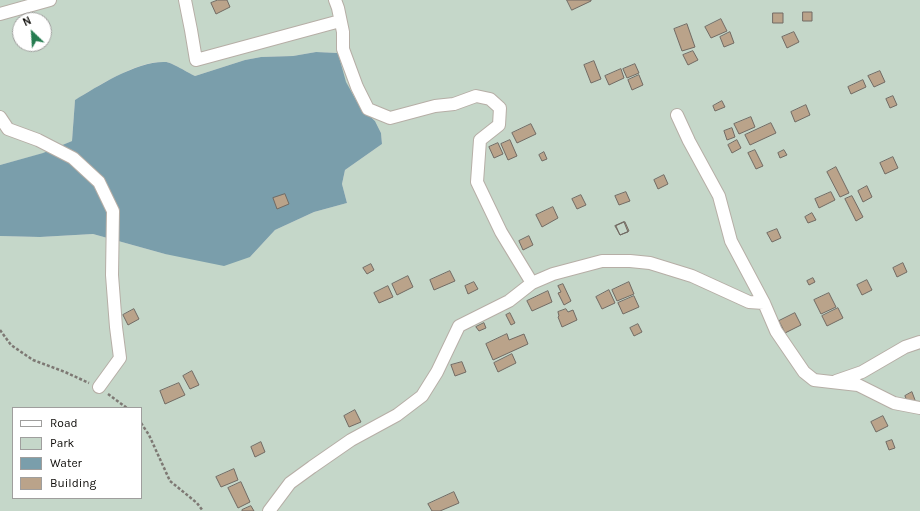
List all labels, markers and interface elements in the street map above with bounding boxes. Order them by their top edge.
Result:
north arrow [12,12,52,52]
text: N [21,14,33,29]
legend [12,407,142,499]
text: Road [50,416,78,430]
text: Park [50,436,74,450]
text: Water [50,456,82,470]
text: Building [50,476,96,490]

